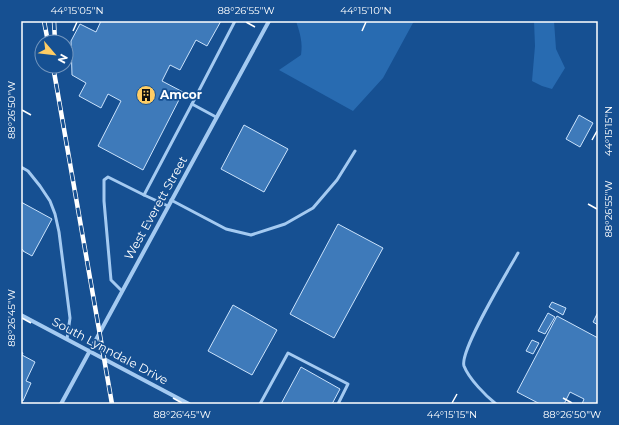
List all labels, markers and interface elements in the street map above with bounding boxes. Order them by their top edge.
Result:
text: 44°15'05"N [50,4,104,17]
text: 88°26'55"W [217,4,275,17]
text: 44°15'10"N [340,4,392,17]
north arrow [34,34,74,74]
text: N [55,51,71,66]
text: 88°26'50"W [5,81,18,139]
building icon: Amcor [135,84,157,106]
place label: Amcor [159,87,202,102]
text: 44°15'15"N [602,106,615,156]
street label: West Everett Street [121,153,190,262]
text: 88°26'55"W [602,180,615,238]
text: 88°26'45"W [5,289,18,347]
street label: South Lynndale Drive [50,314,171,388]
text: 88°26'45"W [153,408,211,421]
text: 44°15'15"N [427,408,477,421]
text: 88°26'50"W [543,408,601,421]

